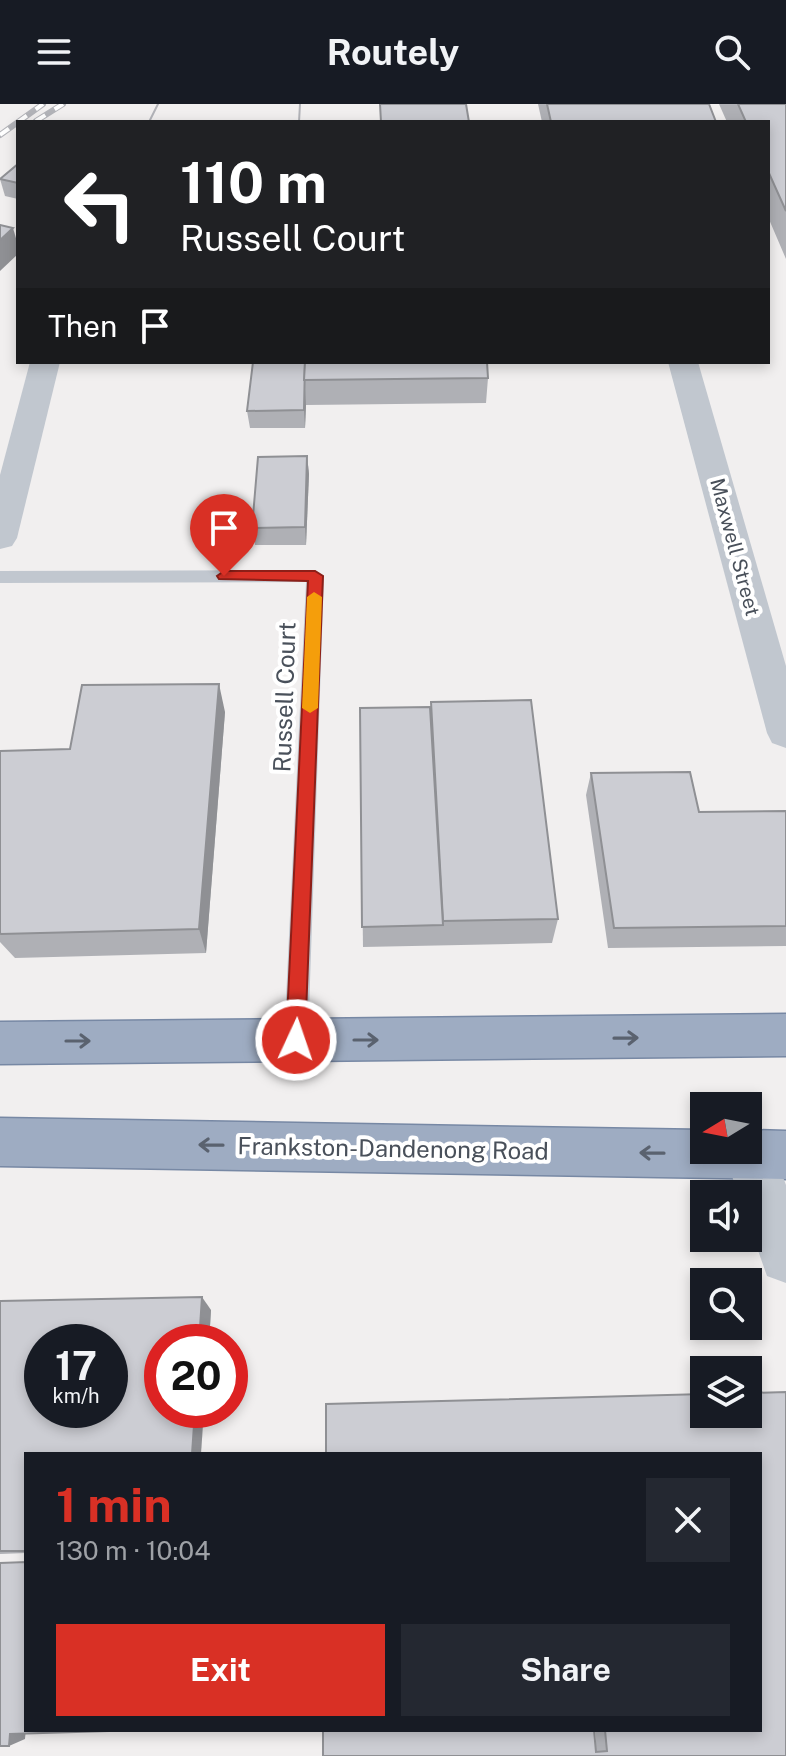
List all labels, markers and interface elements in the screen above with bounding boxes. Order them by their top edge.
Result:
icon: menu [32,30,76,74]
icon: search [710,30,754,74]
text: Routely [327,31,459,73]
text: 110 m [180,150,327,216]
icon: left [48,152,152,256]
text: Russell Court [180,217,405,259]
icon: arrive [133,304,177,348]
text: Then [48,308,117,344]
street label: Maxwell Street [705,476,765,618]
pin [190,494,258,576]
icon: arrive [202,506,246,550]
street label: Russell Court [267,621,301,773]
position arrow [254,998,338,1082]
one-way arrow [612,1030,639,1046]
one-way arrow [352,1032,379,1048]
one-way arrow [64,1033,91,1048]
north arrow [690,1092,762,1164]
map controls [690,1092,762,1428]
street label: Frankston-Dandenong Road [237,1131,549,1165]
one-way arrow [198,1137,225,1153]
one-way arrow [639,1145,666,1161]
button: sound [690,1180,762,1252]
button: search [690,1268,762,1340]
speed limit sign: 20 [144,1324,248,1428]
text: 17 [55,1342,97,1389]
button: layers [690,1356,762,1428]
text: km/h [52,1384,100,1408]
text: 1 min [56,1476,172,1533]
button: close [646,1478,730,1562]
text: 130 m · 10:04 [56,1535,211,1566]
button: Exit [56,1624,385,1716]
button: Share [401,1624,730,1716]

